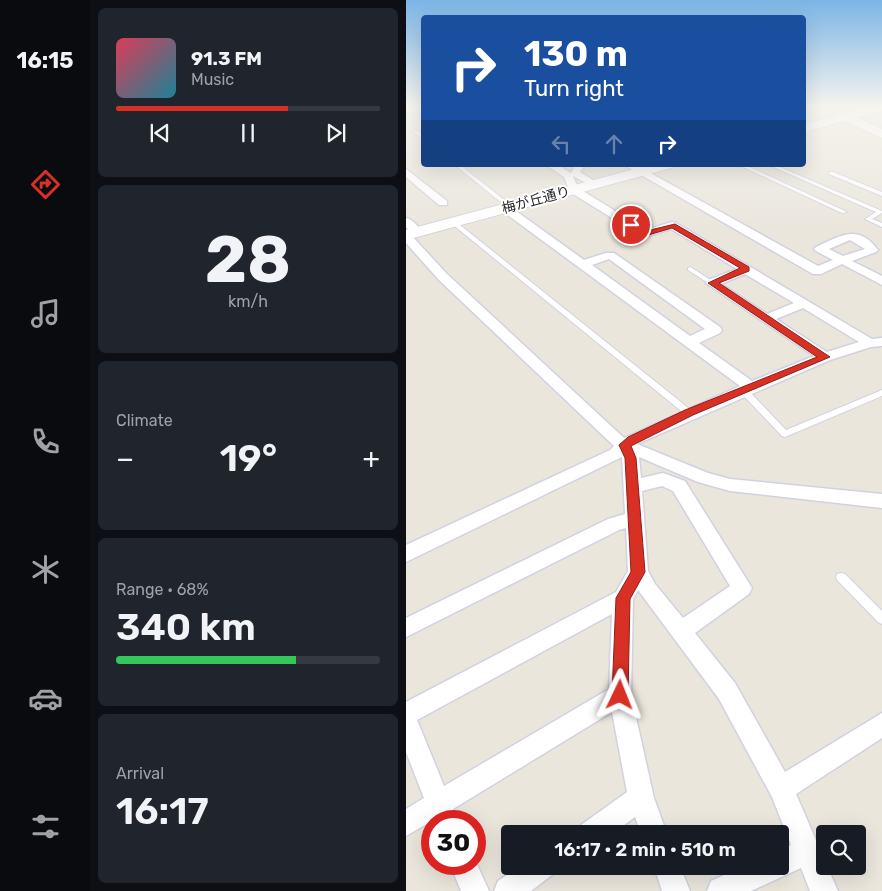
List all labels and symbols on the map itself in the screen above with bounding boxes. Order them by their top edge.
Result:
street label: 梅が丘通り [500,183,572,217]
pin [610,204,652,246]
position arrow [593,668,645,720]
speed limit sign: 30 [421,810,486,875]

